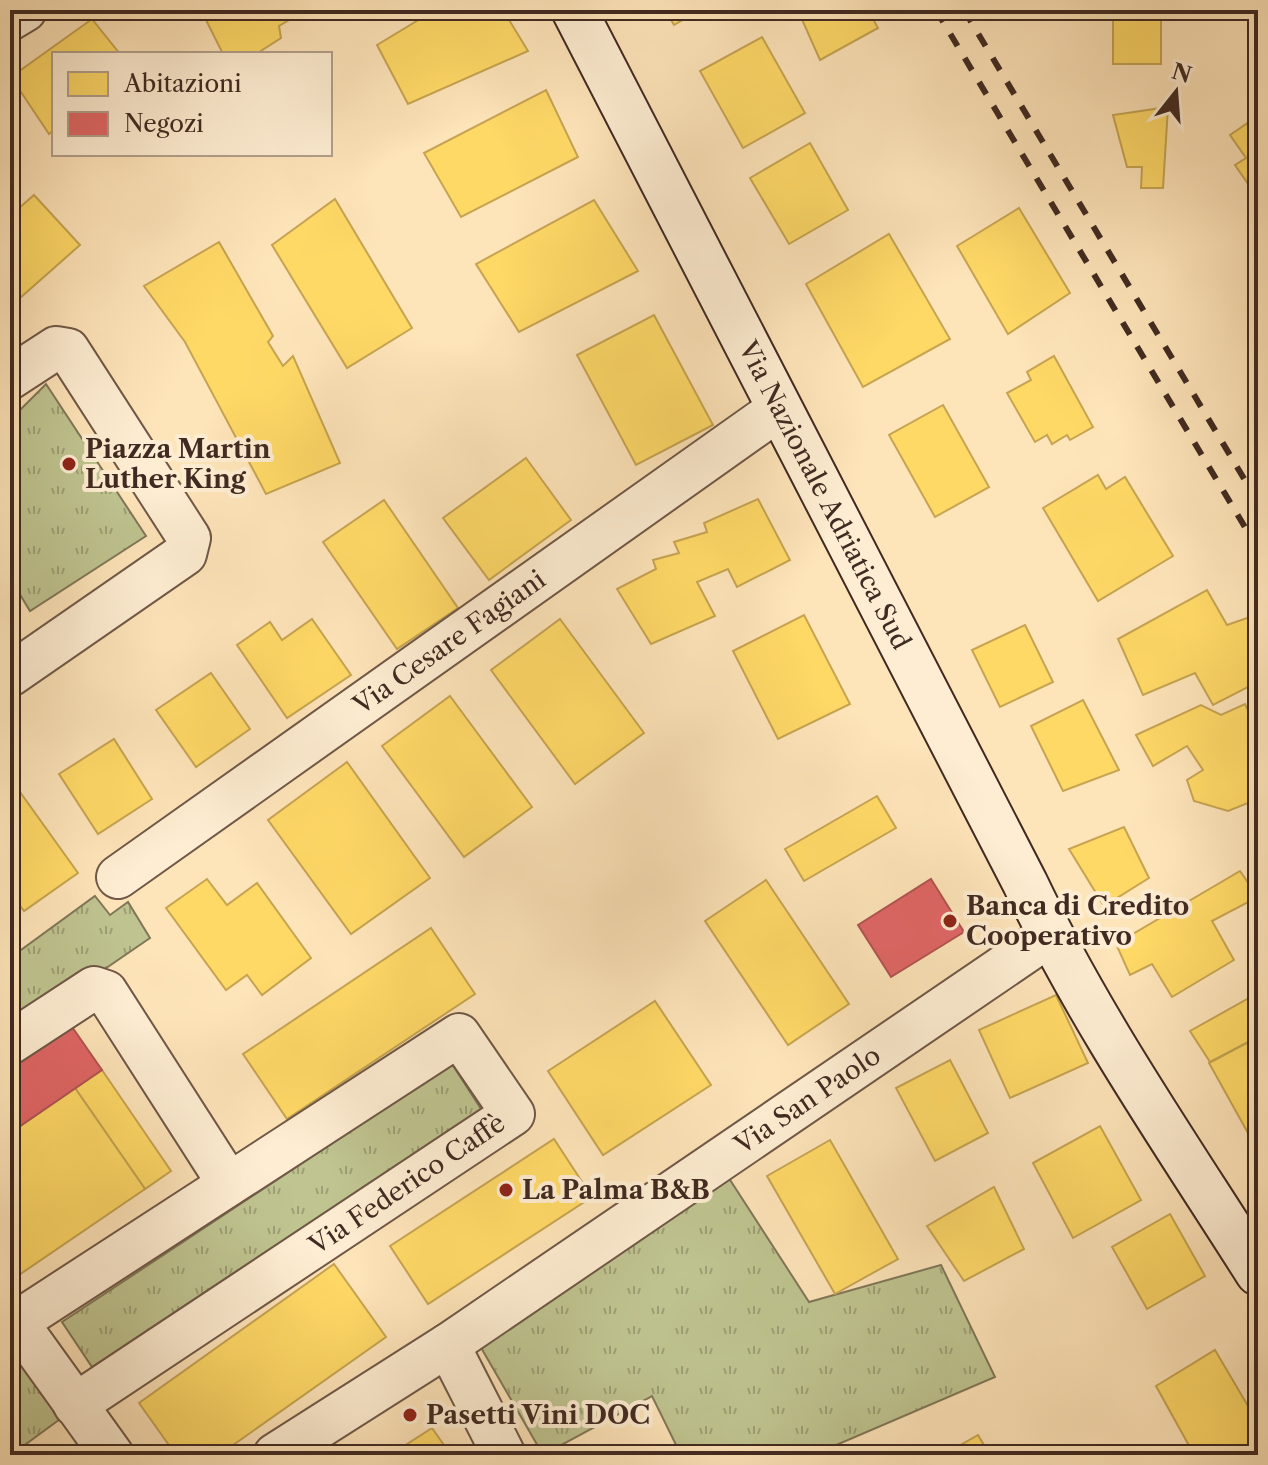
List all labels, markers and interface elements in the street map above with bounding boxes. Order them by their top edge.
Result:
legend [52,52,332,156]
north arrow [1136,52,1216,132]
text: N [1169,58,1195,89]
text: Abitazioni [123,69,241,98]
text: Negozi [124,109,204,138]
street label: Via Nazionale Adriatica Sud [731,335,918,655]
place label: Piazza Martin Luther King [85,433,271,495]
marker: Piazza Martin Luther King [60,455,78,473]
street label: Via Cesare Fagiani [346,563,552,722]
place label: Banca di Credito Cooperativo [966,890,1189,952]
marker: Banca di Credito Cooperativo [941,912,959,930]
street label: Via San Paolo [728,1039,887,1162]
street label: Via Federico Caffè [302,1107,511,1262]
place label: La Palma B&B [522,1174,710,1206]
marker: La Palma B&B [497,1181,515,1199]
place label: Pasetti Vini DOC [426,1399,650,1431]
marker: Pasetti Vini DOC [401,1406,419,1424]

